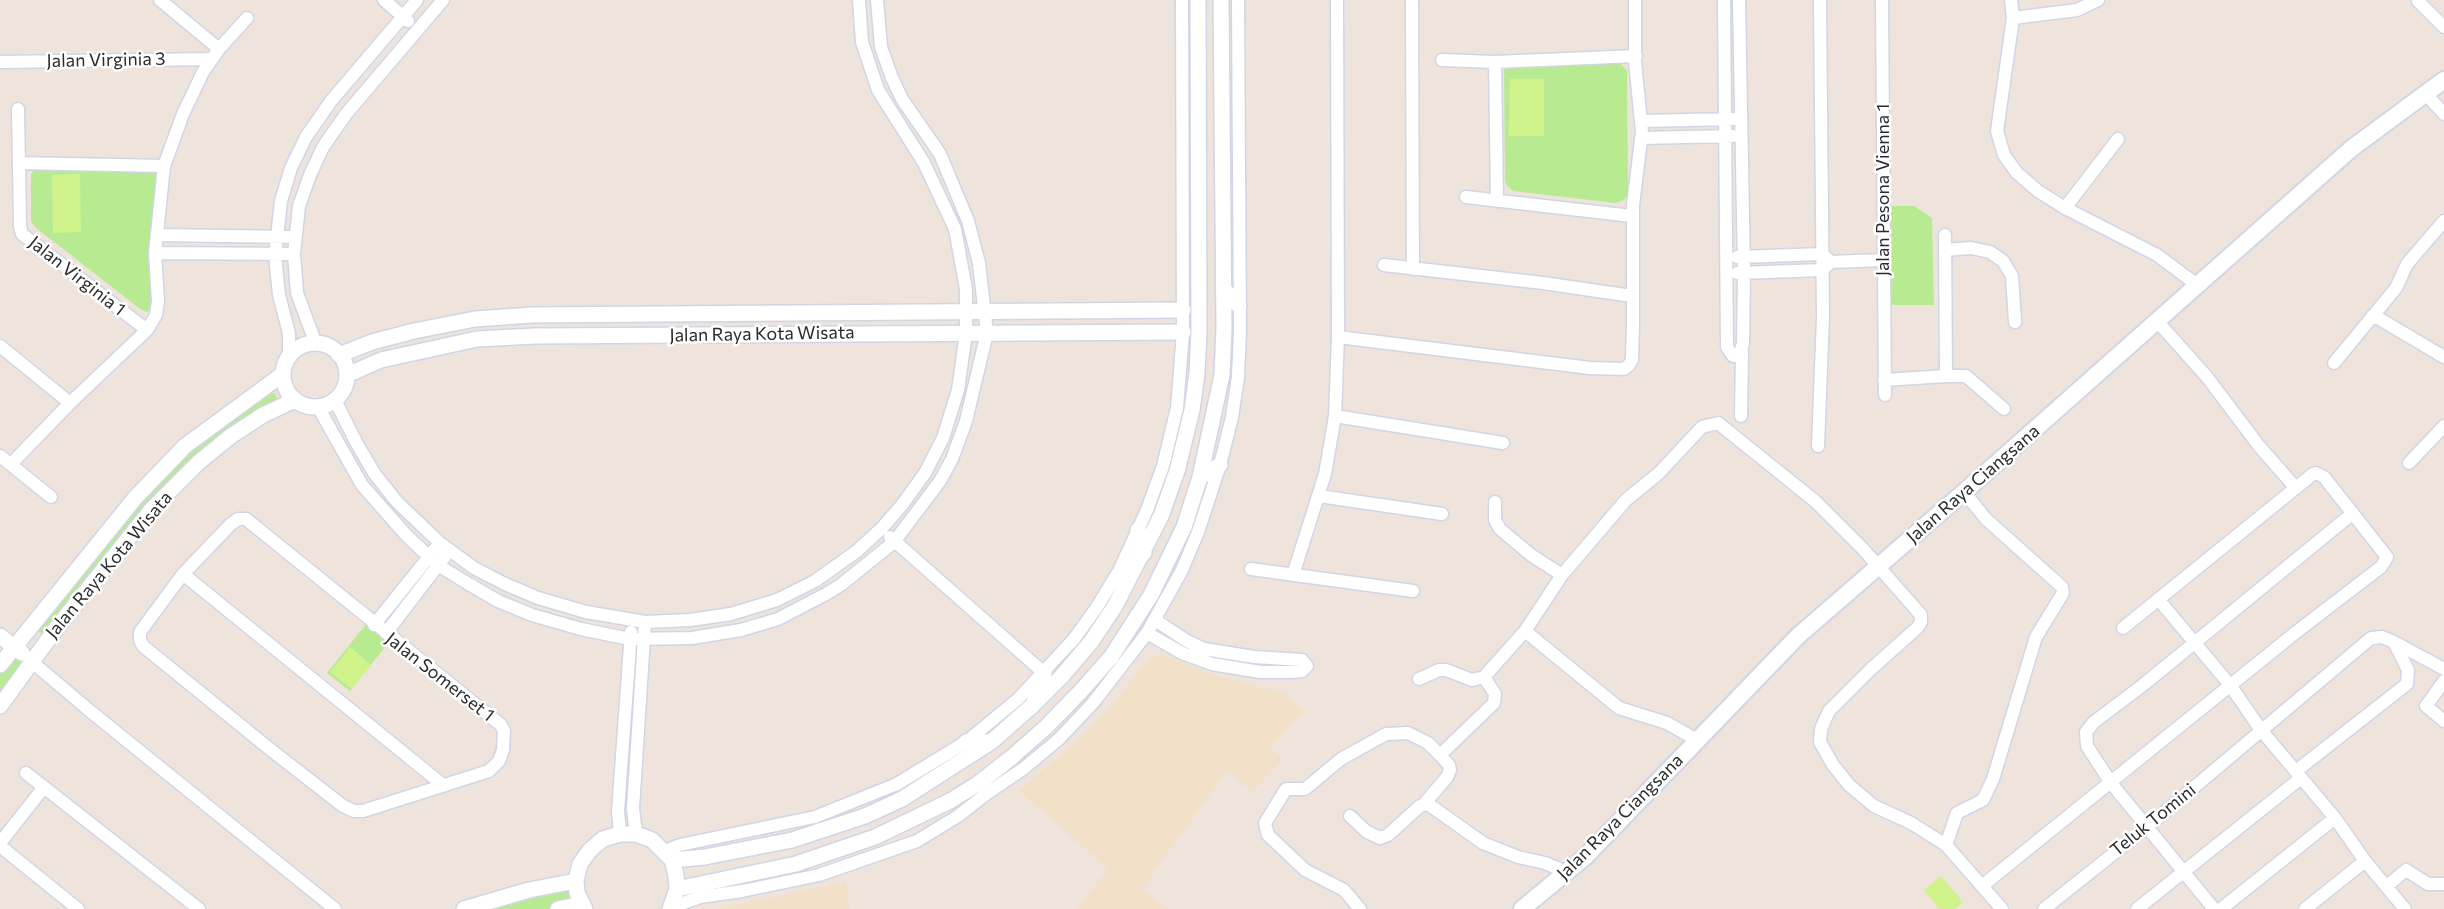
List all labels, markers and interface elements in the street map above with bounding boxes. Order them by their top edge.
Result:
street label: Jalan Virginia 3 [46,48,166,72]
street label: Jalan Pesona Vienna 1 [1872,104,1894,276]
street label: Jalan Virginia 1 [24,232,130,320]
street label: Jalan Raya Kota Wisata [669,322,855,346]
street label: Jalan Raya Ciangsana [1902,420,2044,548]
street label: Jalan Raya Kota Wisata [41,487,177,643]
street label: Jalan Somerset 1 [381,628,499,726]
street label: Jalan Raya Ciangsana [1552,749,1688,885]
street label: Teluk Tomini [2106,779,2200,861]

